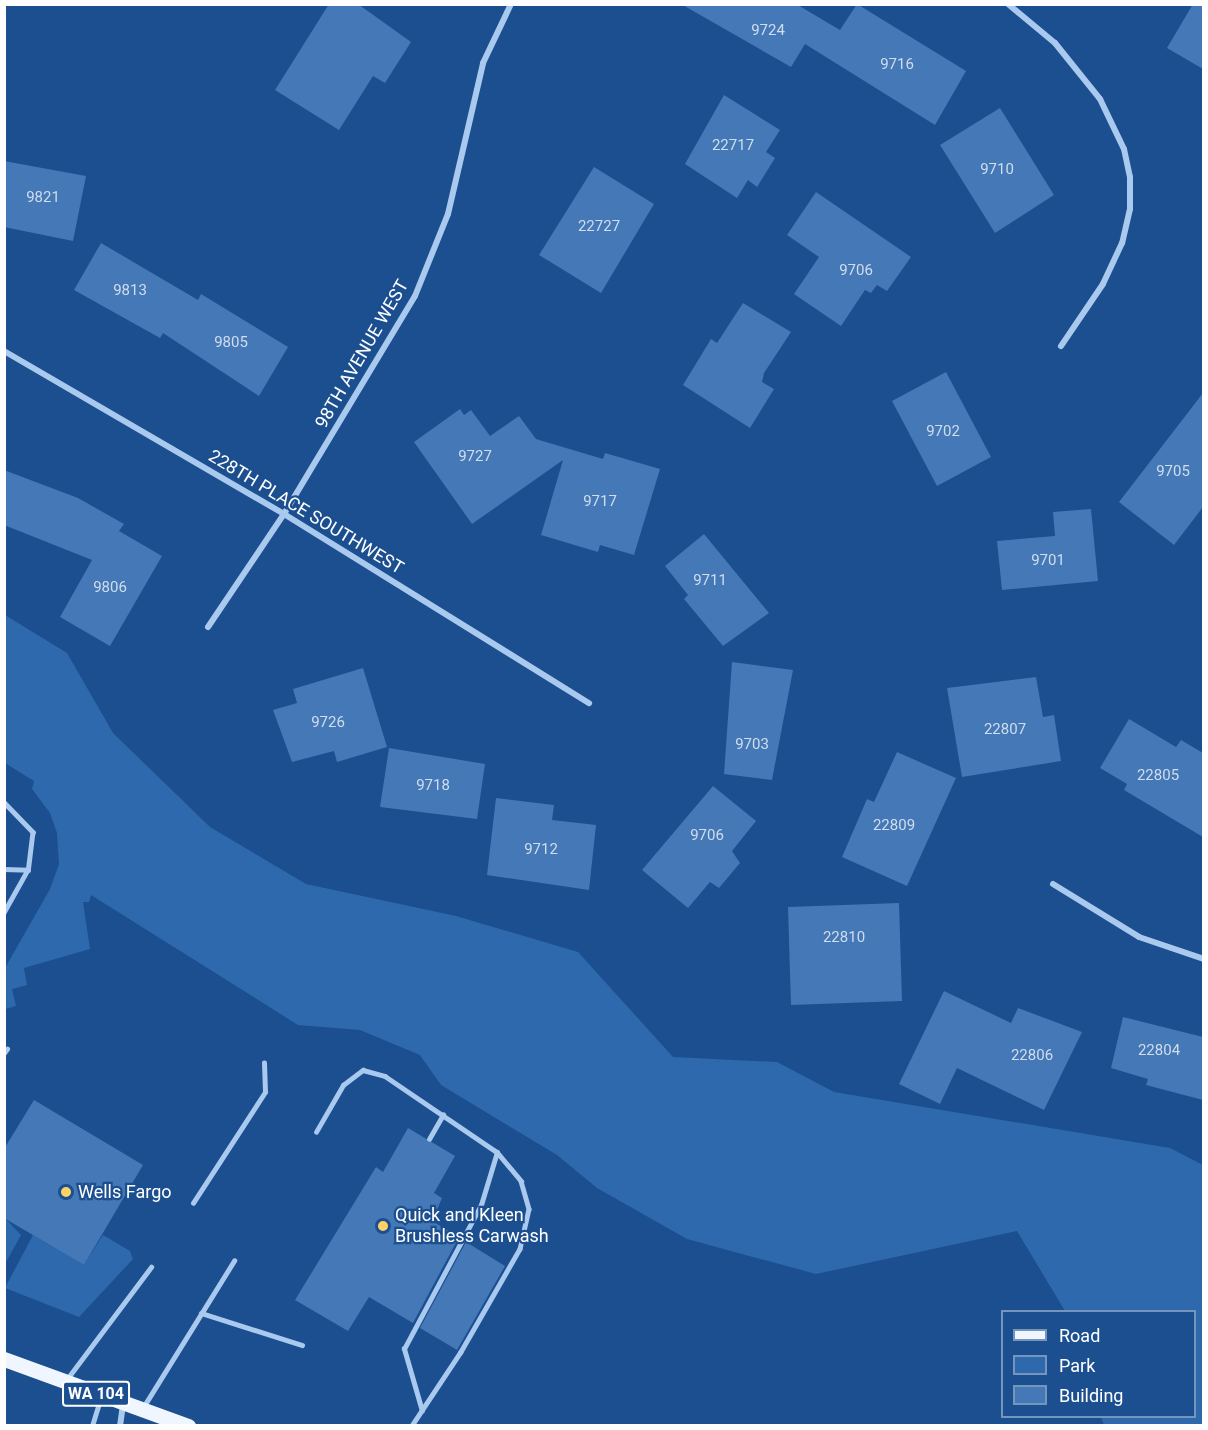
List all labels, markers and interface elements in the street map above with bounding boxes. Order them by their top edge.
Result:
house number: 9724 [751,22,785,40]
house number: 9716 [880,56,914,74]
house number: 22717 [712,137,754,155]
house number: 9710 [980,161,1014,179]
house number: 9821 [26,189,60,207]
house number: 22727 [578,218,620,236]
house number: 9706 [839,262,873,280]
street label: 98TH AVENUE WEST [311,276,413,432]
house number: 9813 [113,282,147,300]
house number: 9805 [214,334,248,352]
house number: 9702 [926,423,960,441]
street label: 228TH PLACE SOUTHWEST [205,445,407,579]
house number: 9727 [458,448,492,466]
house number: 9705 [1156,463,1190,481]
house number: 9717 [583,493,617,511]
house number: 9701 [1031,552,1065,570]
house number: 9711 [693,572,727,590]
house number: 9806 [93,579,127,597]
house number: 9726 [311,714,345,732]
house number: 22807 [984,721,1026,739]
house number: 9703 [735,736,769,754]
house number: 22805 [1137,767,1179,785]
house number: 9718 [416,777,450,795]
house number: 22809 [873,817,915,835]
house number: 9706 [690,827,724,845]
house number: 9712 [524,841,558,859]
house number: 22810 [823,929,865,947]
house number: 22804 [1138,1042,1180,1060]
house number: 22806 [1011,1047,1053,1065]
place label: Wells Fargo [78,1181,171,1203]
marker: Wells Fargo [59,1185,73,1199]
place label: Quick and Kleen Brushless Carwash [395,1205,549,1248]
marker: Quick and Kleen Brushless Carwash [376,1219,390,1233]
legend [1001,1310,1196,1418]
text: Road [1059,1325,1100,1346]
text: Park [1059,1355,1095,1376]
road number: WA 104 [62,1381,130,1407]
text: Building [1059,1385,1123,1406]

